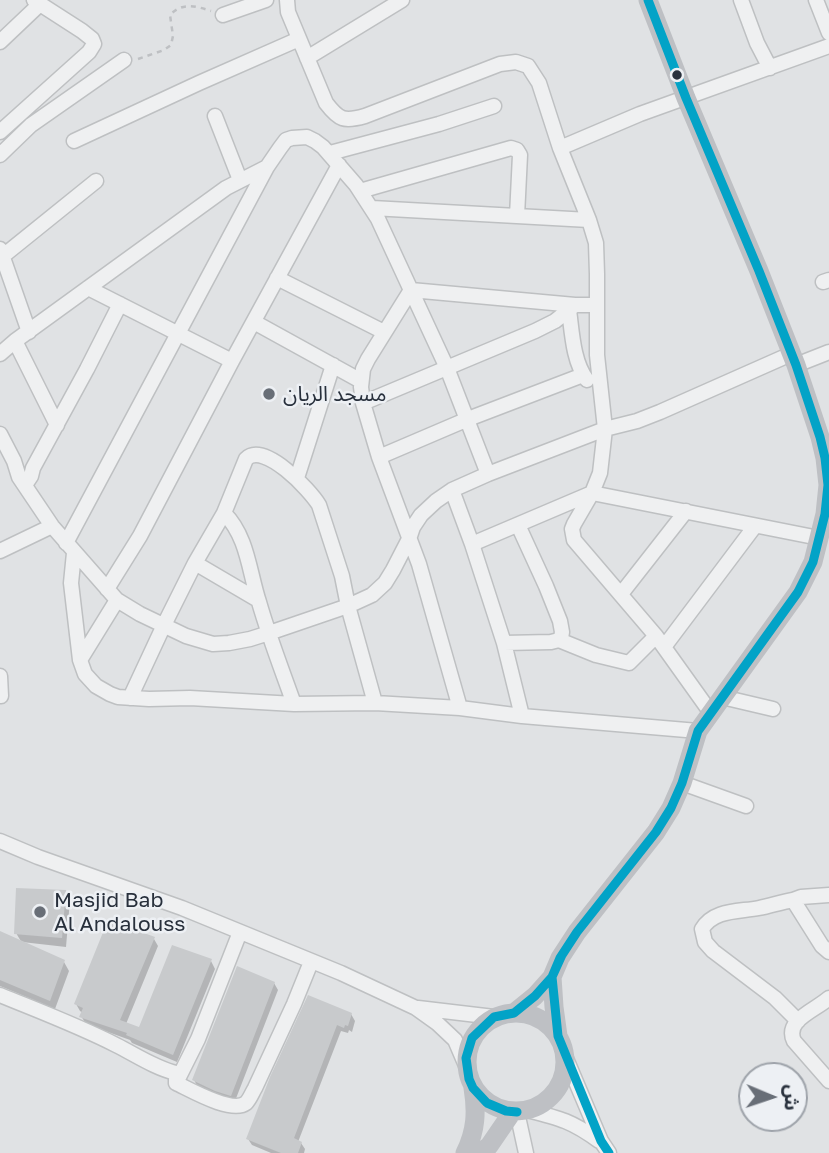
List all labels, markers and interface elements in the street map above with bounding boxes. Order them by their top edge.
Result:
unlabelled marker [670,68,684,82]
place label: مسجد الريان [283,381,387,407]
marker: مسجد الريان [261,386,277,402]
place label: Masjid Bab Al Andalouss [54,887,185,937]
marker: Masjid Bab Al Andalouss [32,904,48,920]
north arrow [738,1062,808,1132]
text: ش [781,1084,804,1111]

